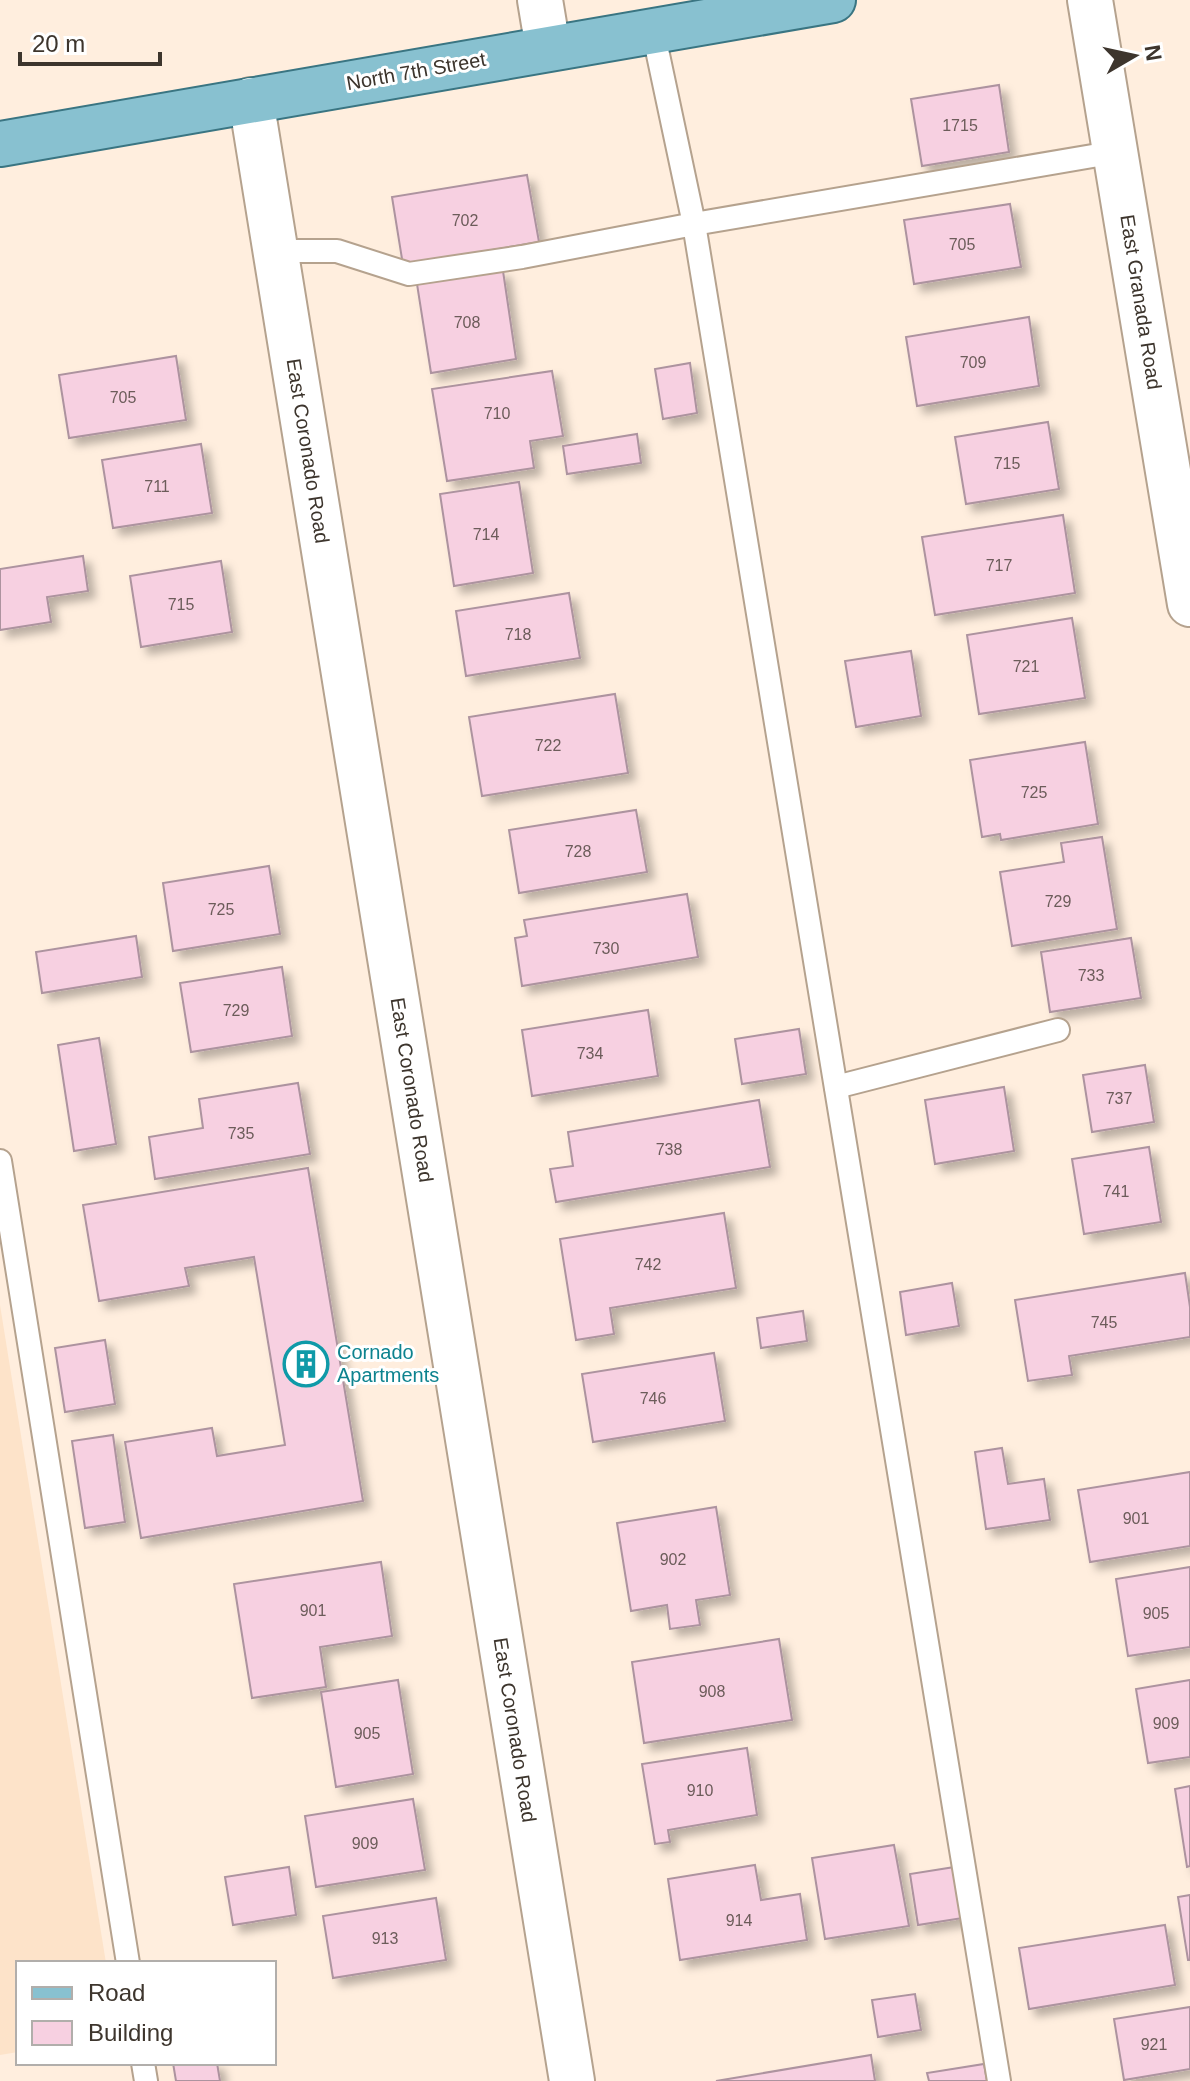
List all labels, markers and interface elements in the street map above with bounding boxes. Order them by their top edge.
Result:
scale bar [20,16,160,66]
north arrow [1094,16,1174,96]
text: 20 m [32,30,85,57]
text: N [1140,43,1167,63]
street label: North 7th Street [345,48,488,94]
house number: 1715 [942,117,978,134]
house number: 702 [452,212,478,229]
street label: East Granada Road [1116,213,1166,391]
house number: 705 [949,236,975,253]
house number: 708 [454,314,480,331]
house number: 709 [960,354,986,371]
street label: East Coronado Road [283,357,333,545]
house number: 705 [110,389,136,406]
house number: 710 [484,405,510,422]
house number: 715 [994,455,1020,472]
house number: 711 [144,478,170,495]
house number: 714 [473,526,499,543]
house number: 717 [986,557,1012,574]
house number: 715 [168,596,194,613]
house number: 718 [505,626,531,643]
house number: 721 [1013,658,1039,675]
house number: 722 [535,737,561,754]
house number: 725 [1021,784,1047,801]
house number: 728 [565,843,591,860]
house number: 729 [1045,893,1071,910]
house number: 725 [208,901,234,918]
house number: 730 [593,940,619,957]
house number: 733 [1078,967,1104,984]
street label: East Coronado Road [387,996,437,1184]
house number: 729 [223,1002,249,1019]
house number: 734 [577,1045,603,1062]
house number: 737 [1106,1090,1132,1107]
house number: 735 [228,1125,254,1142]
house number: 738 [656,1141,682,1158]
house number: 741 [1103,1183,1129,1200]
house number: 742 [635,1256,661,1273]
house number: 745 [1091,1314,1117,1331]
building icon: Cornado Apartments [282,1340,330,1388]
place label: Cornado Apartments [337,1341,439,1386]
house number: 746 [640,1390,666,1407]
house number: 901 [1123,1510,1149,1527]
house number: 902 [660,1551,686,1568]
house number: 901 [300,1602,326,1619]
house number: 905 [1143,1605,1169,1622]
street label: East Coronado Road [490,1636,540,1824]
house number: 908 [699,1683,725,1700]
house number: 909 [1153,1715,1179,1732]
house number: 905 [354,1725,380,1742]
house number: 910 [687,1782,713,1799]
house number: 909 [352,1835,378,1852]
house number: 914 [726,1912,752,1929]
house number: 913 [372,1930,398,1947]
legend [16,1961,276,2065]
text: Road [88,1979,145,2006]
text: Building [88,2019,173,2046]
house number: 921 [1141,2036,1167,2053]

